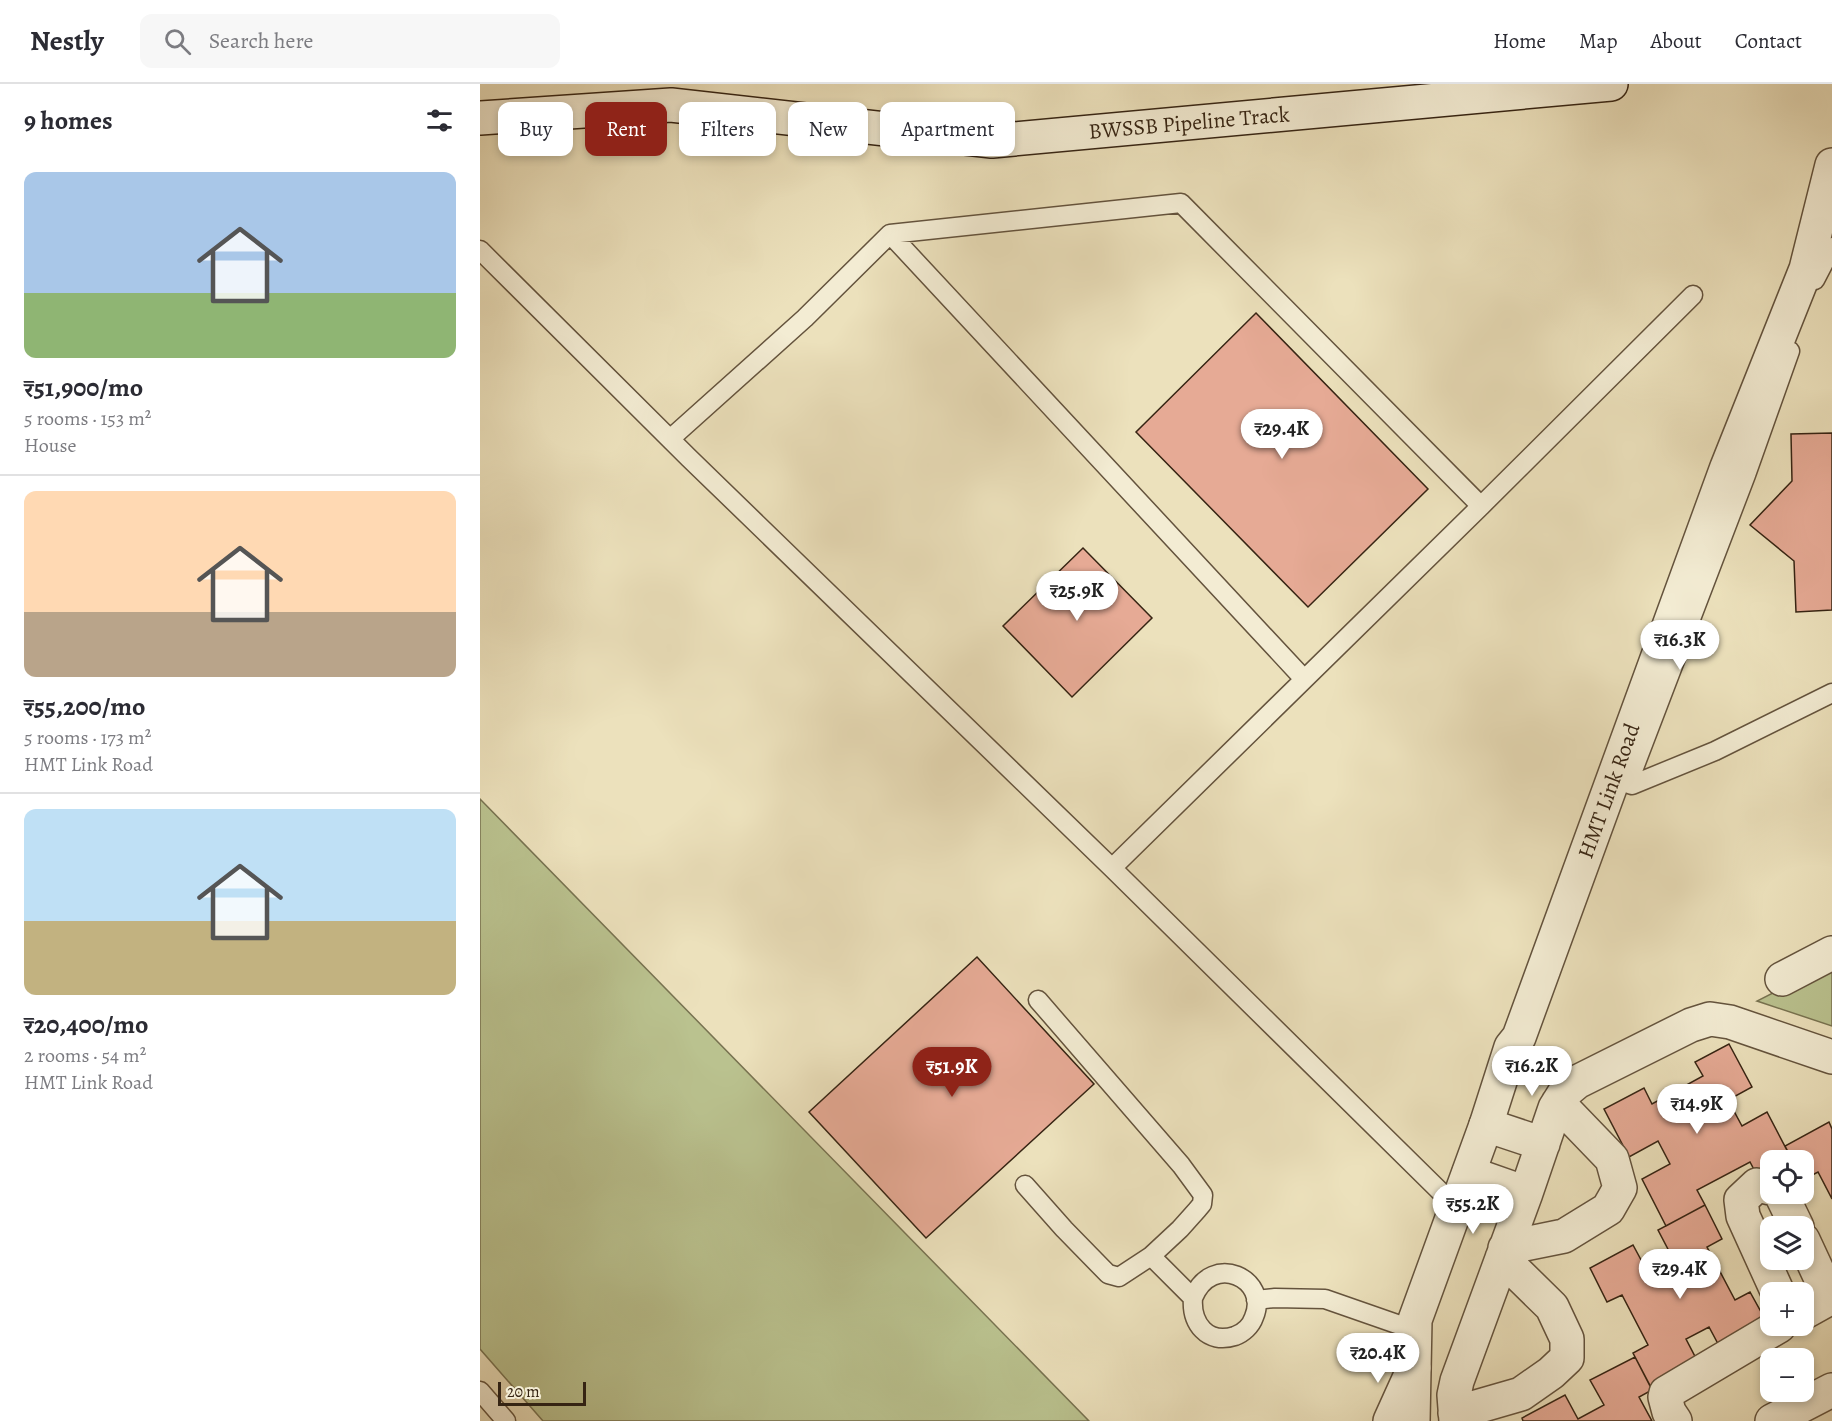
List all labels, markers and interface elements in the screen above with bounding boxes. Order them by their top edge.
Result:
search box [140,14,560,68]
text: Nestly [30,22,104,60]
icon: search [161,25,194,58]
text: Search here [209,26,313,56]
text: Home [1493,27,1546,55]
text: Map [1579,27,1617,55]
text: About [1650,27,1702,55]
text: Contact [1735,27,1802,55]
street label: BWSSB Pipeline Track [1087,99,1291,147]
chip: Buy [498,102,573,156]
chip: Rent [585,102,667,156]
chip: Filters [679,102,776,156]
chip: New [788,102,868,156]
chip: Apartment [880,102,1015,156]
text: 9 homes [24,103,113,138]
icon: filters [423,104,456,137]
icon: home [186,211,294,319]
text: ₹51,900/mo [24,370,143,405]
text: 5 rooms · 153 m² [24,405,151,432]
pin: ₹29.4K [1233,409,1331,460]
text: ₹29.4K [1255,415,1309,442]
text: House [24,432,76,459]
icon: home [186,530,294,638]
pin: ₹25.9K [1028,571,1126,622]
text: ₹25.9K [1050,577,1104,604]
pin: ₹16.3K [1631,620,1729,671]
text: ₹16.3K [1654,626,1706,653]
text: ₹55,200/mo [24,689,145,724]
street label: HMT Link Road [1571,719,1647,863]
text: 5 rooms · 173 m² [24,724,151,751]
text: HMT Link Road [24,751,153,778]
icon: home [186,848,294,956]
text: ₹20,400/mo [24,1007,149,1042]
text: 2 rooms · 54 m² [24,1042,146,1069]
pin: ₹16.2K [1483,1046,1581,1097]
pin: ₹51.9K [903,1047,1001,1098]
text: ₹16.2K [1506,1052,1558,1079]
text: ₹51.9K [926,1053,978,1080]
text: HMT Link Road [24,1069,153,1096]
pin: ₹14.9K [1648,1084,1746,1135]
text: ₹14.9K [1671,1090,1723,1117]
map controls [1760,1150,1814,1402]
button: locate [1760,1150,1814,1204]
pin: ₹55.2K [1424,1184,1522,1235]
text: ₹55.2K [1447,1190,1499,1217]
button: layers [1760,1216,1814,1270]
pin: ₹29.4K [1631,1249,1729,1300]
text: ₹29.4K [1653,1255,1707,1282]
button: + [1760,1282,1814,1336]
pin: ₹20.4K [1329,1333,1427,1384]
text: ₹20.4K [1350,1339,1406,1366]
button: − [1760,1348,1814,1402]
scale bar [498,1379,586,1406]
text: 20 m [507,1381,540,1403]

